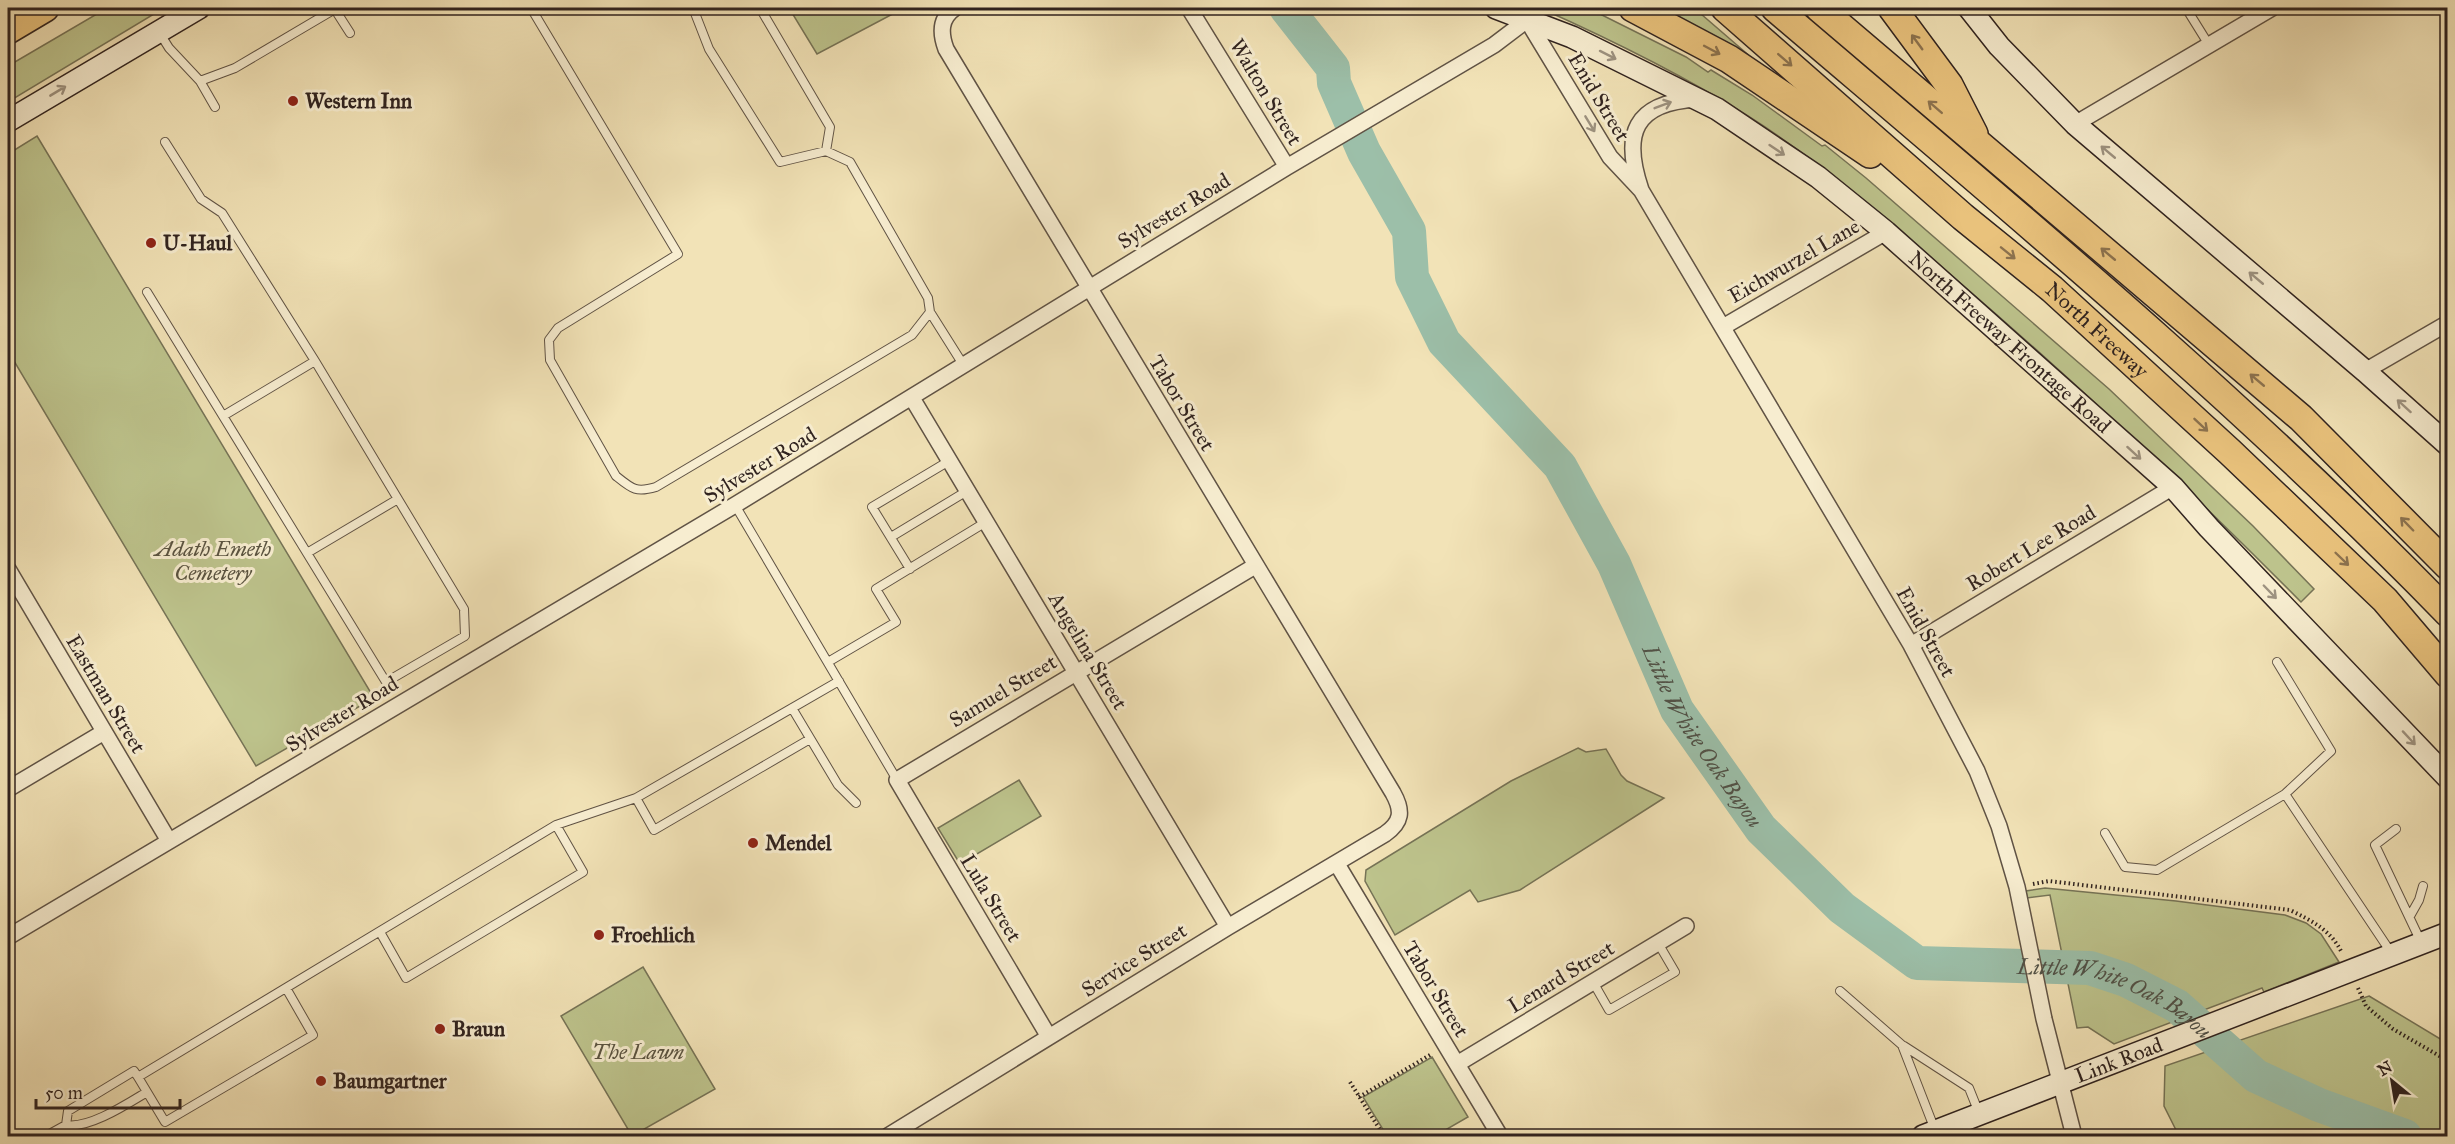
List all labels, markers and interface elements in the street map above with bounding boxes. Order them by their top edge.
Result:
street label: Walton Street [1224,34,1308,150]
one-way arrow [1911,34,1924,50]
one-way arrow [1703,44,1720,56]
street label: Enid Street [1562,48,1636,147]
one-way arrow [1598,50,1616,61]
one-way arrow [1777,53,1792,67]
one-way arrow [49,85,66,97]
place label: Western Inn [305,88,413,114]
marker: Western Inn [286,94,300,108]
one-way arrow [1654,99,1672,110]
one-way arrow [1927,101,1943,114]
one-way arrow [1585,115,1597,132]
one-way arrow [1769,144,1785,156]
one-way arrow [2101,145,2116,159]
street label: Sylvester Road [1113,167,1235,255]
street label: Eichwurzel Lane [1724,213,1864,309]
place label: U-Haul [163,230,233,256]
marker: U-Haul [144,236,158,250]
street label: North Freeway Frontage Road [1903,245,2117,439]
one-way arrow [2000,247,2016,260]
one-way arrow [2101,247,2116,261]
one-way arrow [2248,272,2264,285]
street label: North Freeway [2040,276,2155,384]
street label: Tabor Street [1143,350,1221,456]
one-way arrow [2250,373,2265,387]
one-way arrow [2397,399,2412,413]
one-way arrow [2193,418,2208,433]
street label: Sylvester Road [699,421,821,509]
one-way arrow [2126,446,2141,460]
street label: Robert Lee Road [1962,499,2101,597]
one-way arrow [2400,517,2414,532]
park label: Adath Emeth Cemetery [153,536,271,586]
one-way arrow [2335,552,2350,567]
street label: Enid Street [1891,582,1962,682]
one-way arrow [2263,584,2277,599]
street label: Angelina Street [1042,587,1134,715]
street label: Eastman Street [60,630,152,758]
water label: Little White Oak Bayou [1637,640,1769,833]
street label: Samuel Street [945,648,1062,733]
street label: Sylvester Road [281,670,403,758]
one-way arrow [2402,730,2416,745]
place label: Mendel [765,830,833,856]
marker: Mendel [746,836,760,850]
street label: Lula Street [955,849,1028,947]
street label: Service Street [1077,917,1192,1003]
place label: Froehlich [611,922,695,948]
marker: Froehlich [592,928,606,942]
street label: Lenard Street [1503,935,1619,1019]
street label: Tabor Street [1397,936,1475,1042]
water label: Little White Oak Bayou [2016,952,2218,1044]
place label: Braun [452,1016,506,1042]
marker: Braun [433,1022,447,1036]
street label: Link Road [2071,1031,2167,1089]
park label: The Lawn [592,1039,684,1065]
north arrow [2362,1051,2422,1111]
text: N [2374,1057,2396,1080]
place label: Baumgartner [333,1068,448,1094]
scale bar [36,1072,180,1110]
marker: Baumgartner [314,1074,328,1088]
text: 50 m [45,1082,83,1104]

